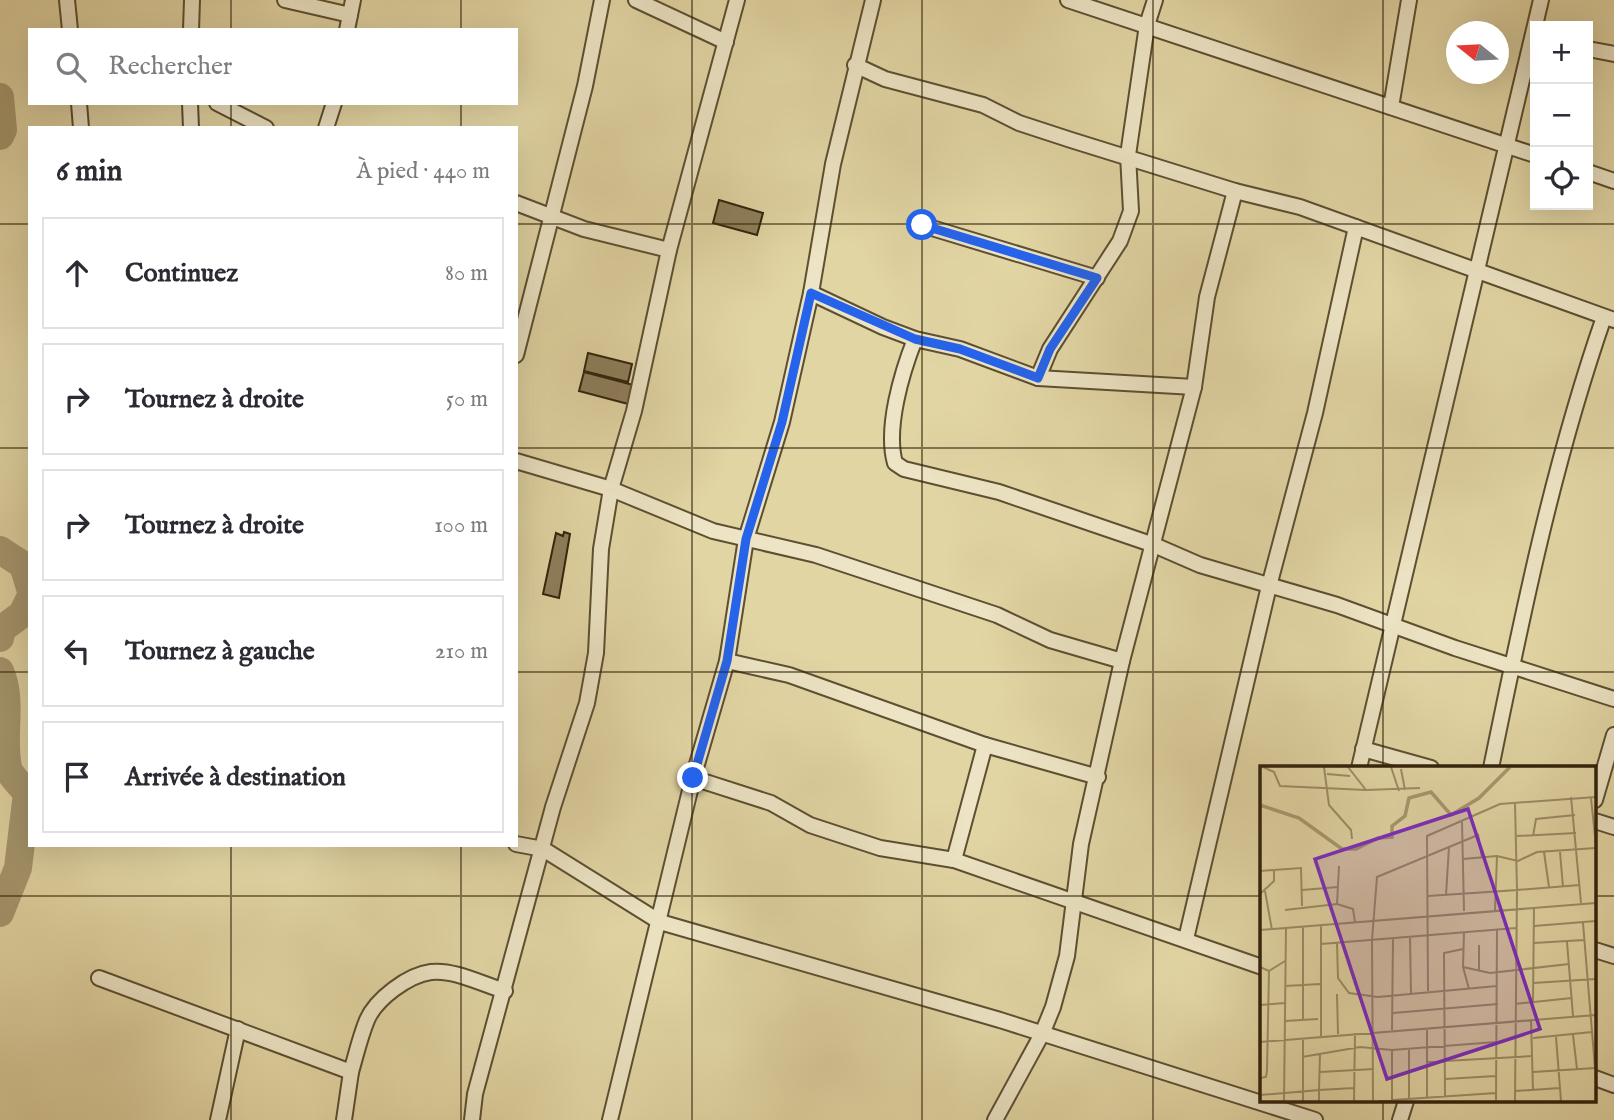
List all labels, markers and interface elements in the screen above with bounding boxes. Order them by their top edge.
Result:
north arrow [1446,21,1509,84]
map controls [1530,21,1593,210]
button: + [1530,21,1593,84]
search box [28,28,518,105]
icon: search [52,48,90,86]
text: Rechercher [108,50,232,83]
button: − [1530,84,1593,147]
button: locate [1530,147,1593,210]
text: 6 min [56,153,122,191]
text: À pied · 440 m [356,157,490,186]
route start [906,209,937,240]
icon: ahead [58,254,96,292]
text: Continuez [125,257,238,290]
text: 80 m [445,259,488,288]
icon: right [58,380,96,418]
text: Tournez à droite [125,383,304,416]
text: 50 m [446,385,488,414]
icon: right [58,506,96,544]
text: Tournez à droite [125,509,304,542]
text: 100 m [434,511,488,540]
icon: left [58,632,96,670]
text: Tournez à gauche [125,635,315,668]
text: 210 m [435,637,488,666]
icon: arrive [58,758,96,796]
text: Arrivée à destination [125,761,346,794]
route end [677,762,708,793]
inset map [1260,766,1596,1102]

